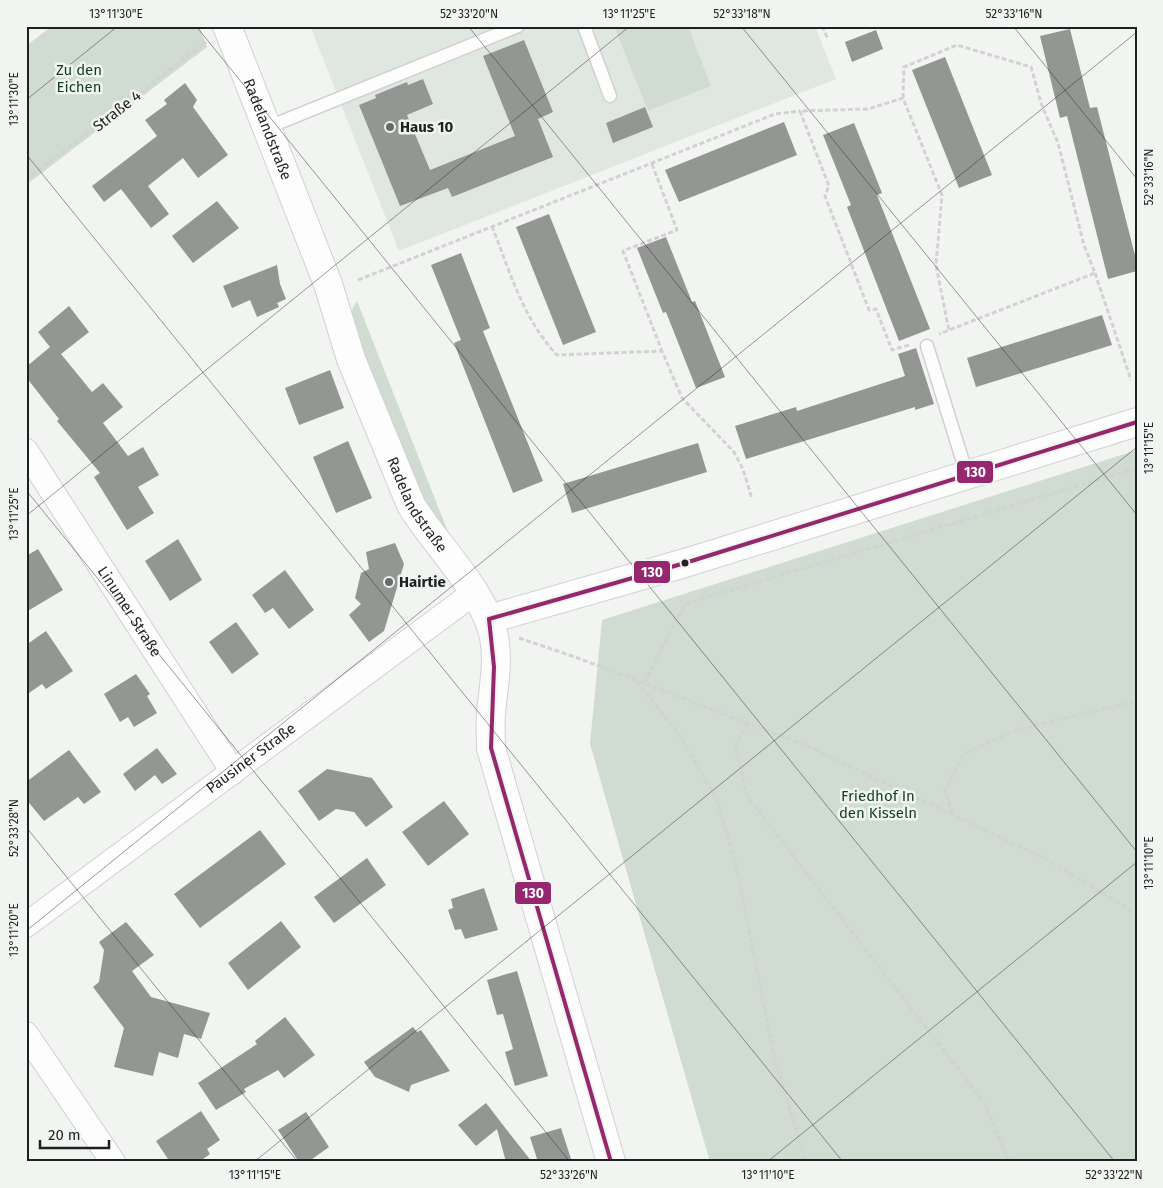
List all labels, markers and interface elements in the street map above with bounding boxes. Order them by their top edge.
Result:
text: 13°11'30"E [89,7,143,21]
text: 52°33'20"N [440,7,498,21]
text: 13°11'25"E [602,7,656,21]
text: 52°33'18"N [713,7,771,21]
text: 52°33'16"N [985,7,1043,21]
park label: Zu den Eichen [56,61,102,96]
text: 13°11'30"E [7,72,21,126]
street label: Radelandstraße [239,76,295,183]
street label: Straße 4 [89,87,145,135]
place label: Haus 10 [400,118,454,136]
marker: Haus 10 [384,121,396,133]
text: 52°33'16"N [1142,148,1156,206]
text: 13°11'15"E [1142,422,1156,474]
street label: Radelandstraße [383,454,451,556]
line badge: 130 [956,460,994,484]
text: 130 [964,464,986,481]
text: 13°11'25"E [7,487,21,541]
unlabelled marker [680,558,690,568]
line badge: 130 [633,560,671,584]
street label: Linumer Straße [94,563,165,660]
text: 130 [641,564,663,581]
place label: Hairtie [399,573,446,591]
marker: Hairtie [383,576,395,588]
street label: Pausiner Straße [203,719,299,797]
park label: Friedhof In den Kisseln [839,787,917,822]
text: 52°33'28"N [7,799,21,857]
text: 13°11'10"E [1142,836,1156,890]
line badge: 130 [514,881,552,905]
text: 130 [522,885,544,902]
text: 13°11'20"E [7,903,21,957]
scale bar [40,1118,109,1150]
text: 20 m [48,1126,81,1144]
text: 13°11'15"E [229,1168,281,1182]
text: 52°33'26"N [540,1168,598,1182]
text: 13°11'10"E [741,1168,795,1182]
text: 52°33'22"N [1085,1168,1143,1182]

